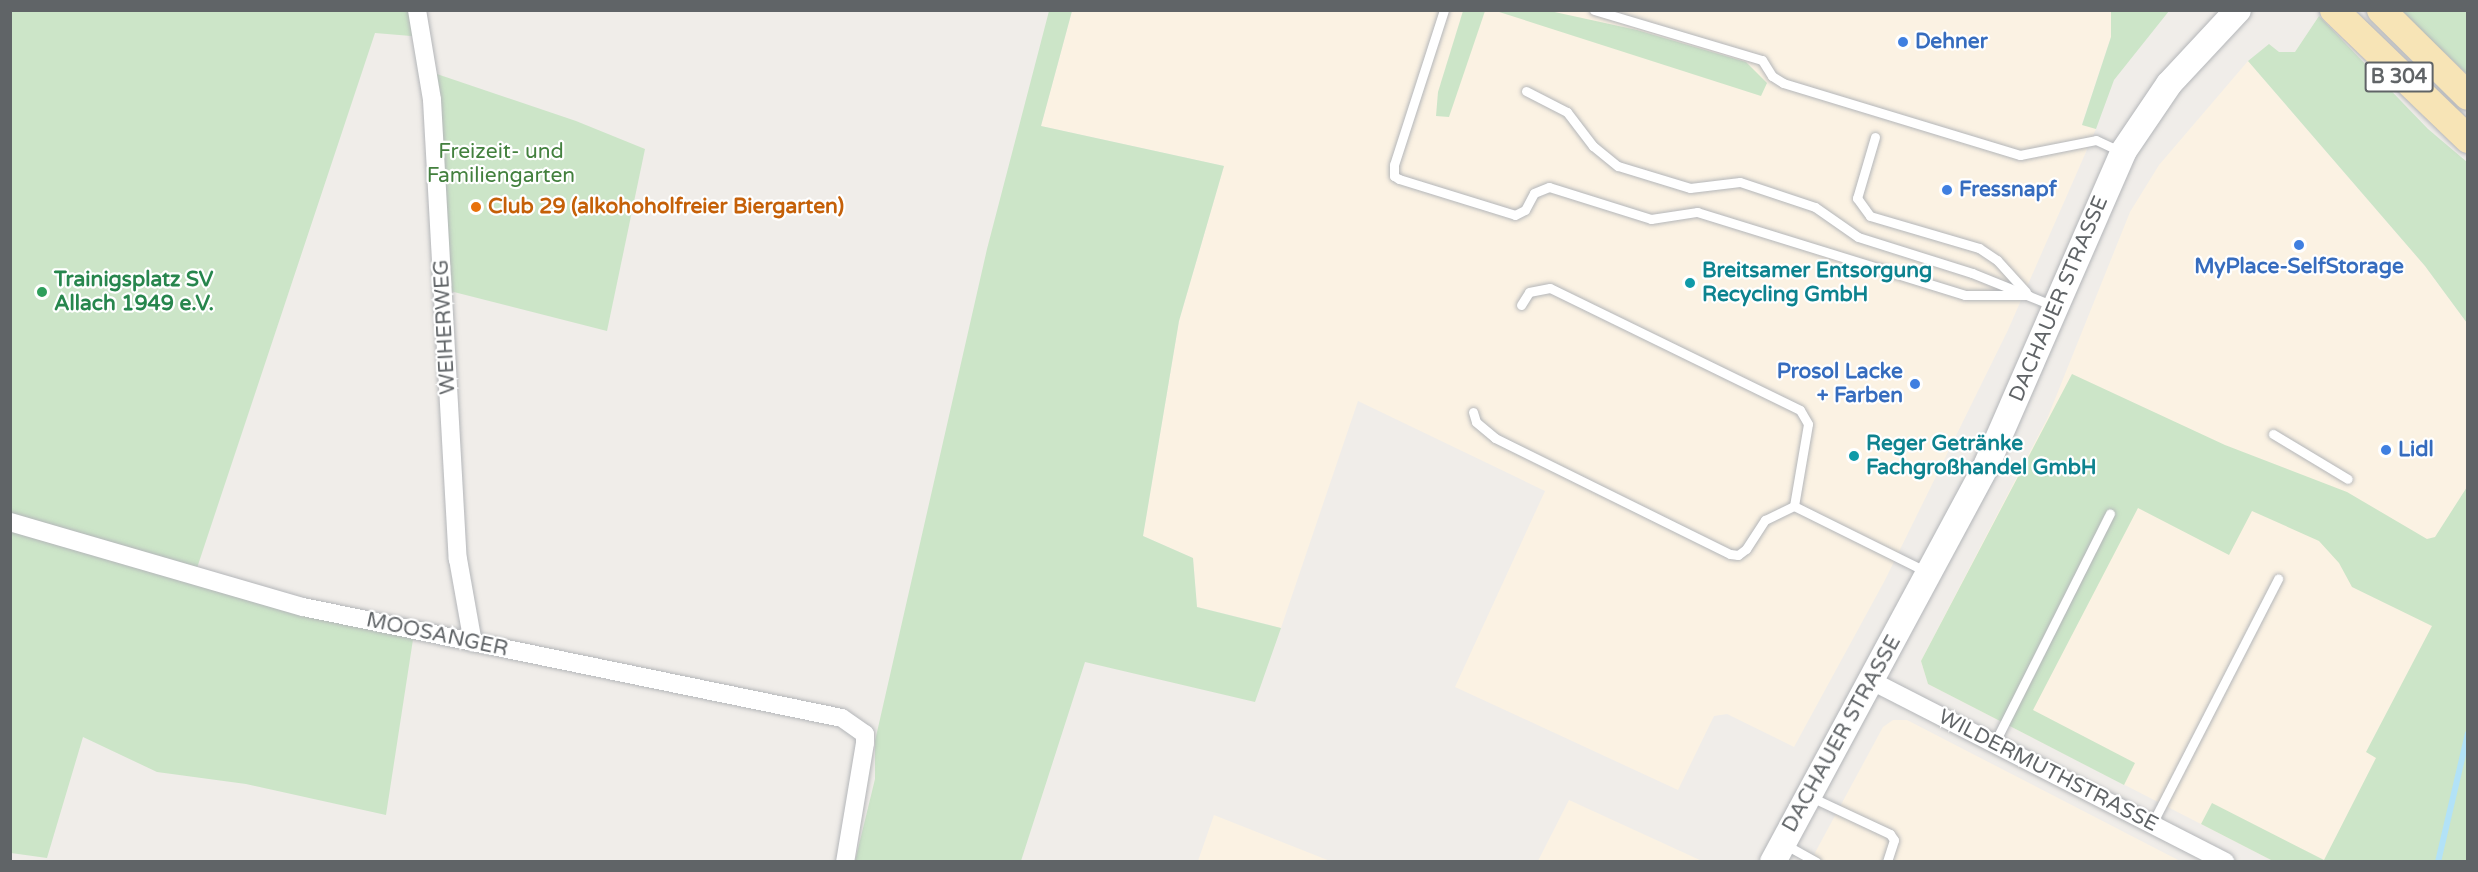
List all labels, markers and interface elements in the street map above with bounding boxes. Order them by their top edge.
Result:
place label: Dehner [1915,29,1988,55]
marker: Dehner [1896,35,1910,49]
road number: B 304 [2364,60,2434,94]
park label: Freizeit- und Familiengarten [427,139,575,189]
place label: Fressnapf [1959,177,2057,203]
marker: Fressnapf [1940,183,1954,197]
street label: DACHAUER STRASSE [2004,192,2114,406]
place label: Club 29 (alkohoholfreier Biergarten) [488,194,844,220]
marker: Club 29 (alkohoholfreier Biergarten) [469,200,483,214]
marker: MyPlace-SelfStorage [2292,238,2306,252]
place label: MyPlace-SelfStorage [2194,254,2404,280]
place label: Breitsamer Entsorgung Recycling GmbH [1702,258,1932,308]
street label: WEIHERWEG [429,259,461,395]
place label: Trainigsplatz SV Allach 1949 e.V. [54,267,214,317]
marker: Breitsamer Entsorgung Recycling GmbH [1683,276,1697,290]
marker: Trainigsplatz SV Allach 1949 e.V. [35,285,49,299]
place label: Prosol Lacke + Farben [1777,359,1903,409]
marker: Prosol Lacke + Farben [1908,377,1922,391]
place label: Reger Getränke Fachgroßhandel GmbH [1866,431,2097,481]
place label: Lidl [2398,437,2434,463]
marker: Lidl [2379,443,2393,457]
marker: Reger Getränke Fachgroßhandel GmbH [1847,449,1861,463]
street label: MOOSANGER [364,608,510,662]
street label: DACHAUER STRASSE [1777,631,1907,837]
street label: WILDERMUTHSTRASSE [1934,705,2162,837]

